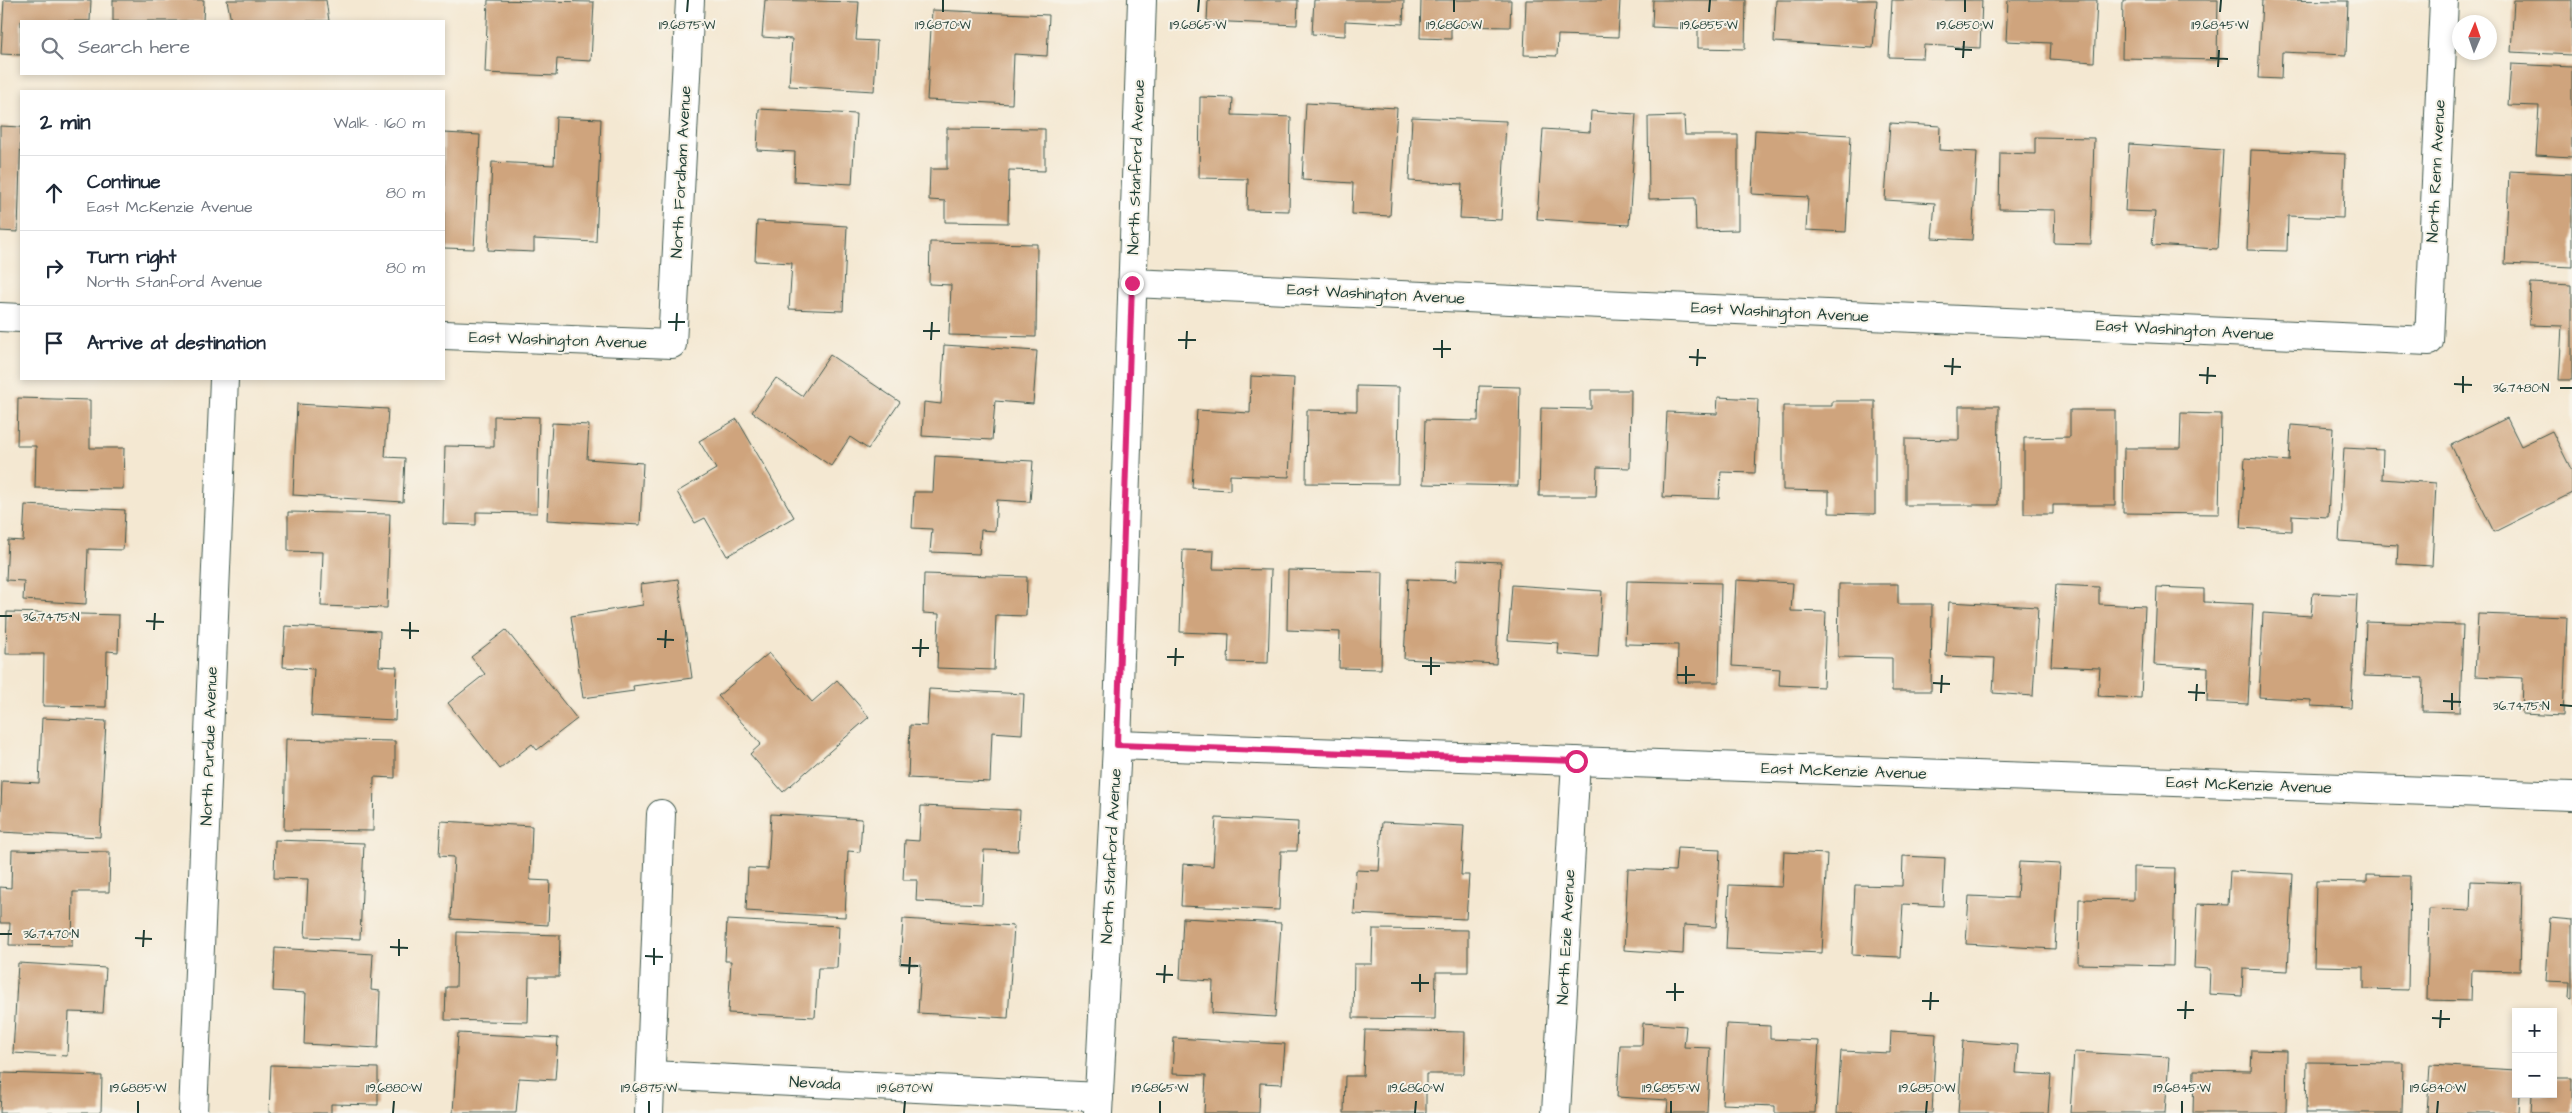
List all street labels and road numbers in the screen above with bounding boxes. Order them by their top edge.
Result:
street label: North Stanford Avenue [1122,79,1150,255]
street label: North Fordham Avenue [665,85,697,259]
street label: North Renn Avenue [2421,99,2451,243]
street label: East Washington Avenue [1286,278,1466,311]
street label: East Washington Avenue [1690,296,1870,329]
street label: East Washington Avenue [2095,314,2275,347]
street label: East Washington Avenue [469,326,648,355]
street label: North Purdue Avenue [195,666,223,826]
street label: East McKenzie Avenue [1761,757,1927,785]
street label: North Stanford Avenue [1095,767,1127,944]
street label: East McKenzie Avenue [2166,771,2332,799]
street label: North Ezie Avenue [1551,868,1581,1005]
street label: Nevada [789,1071,841,1095]

